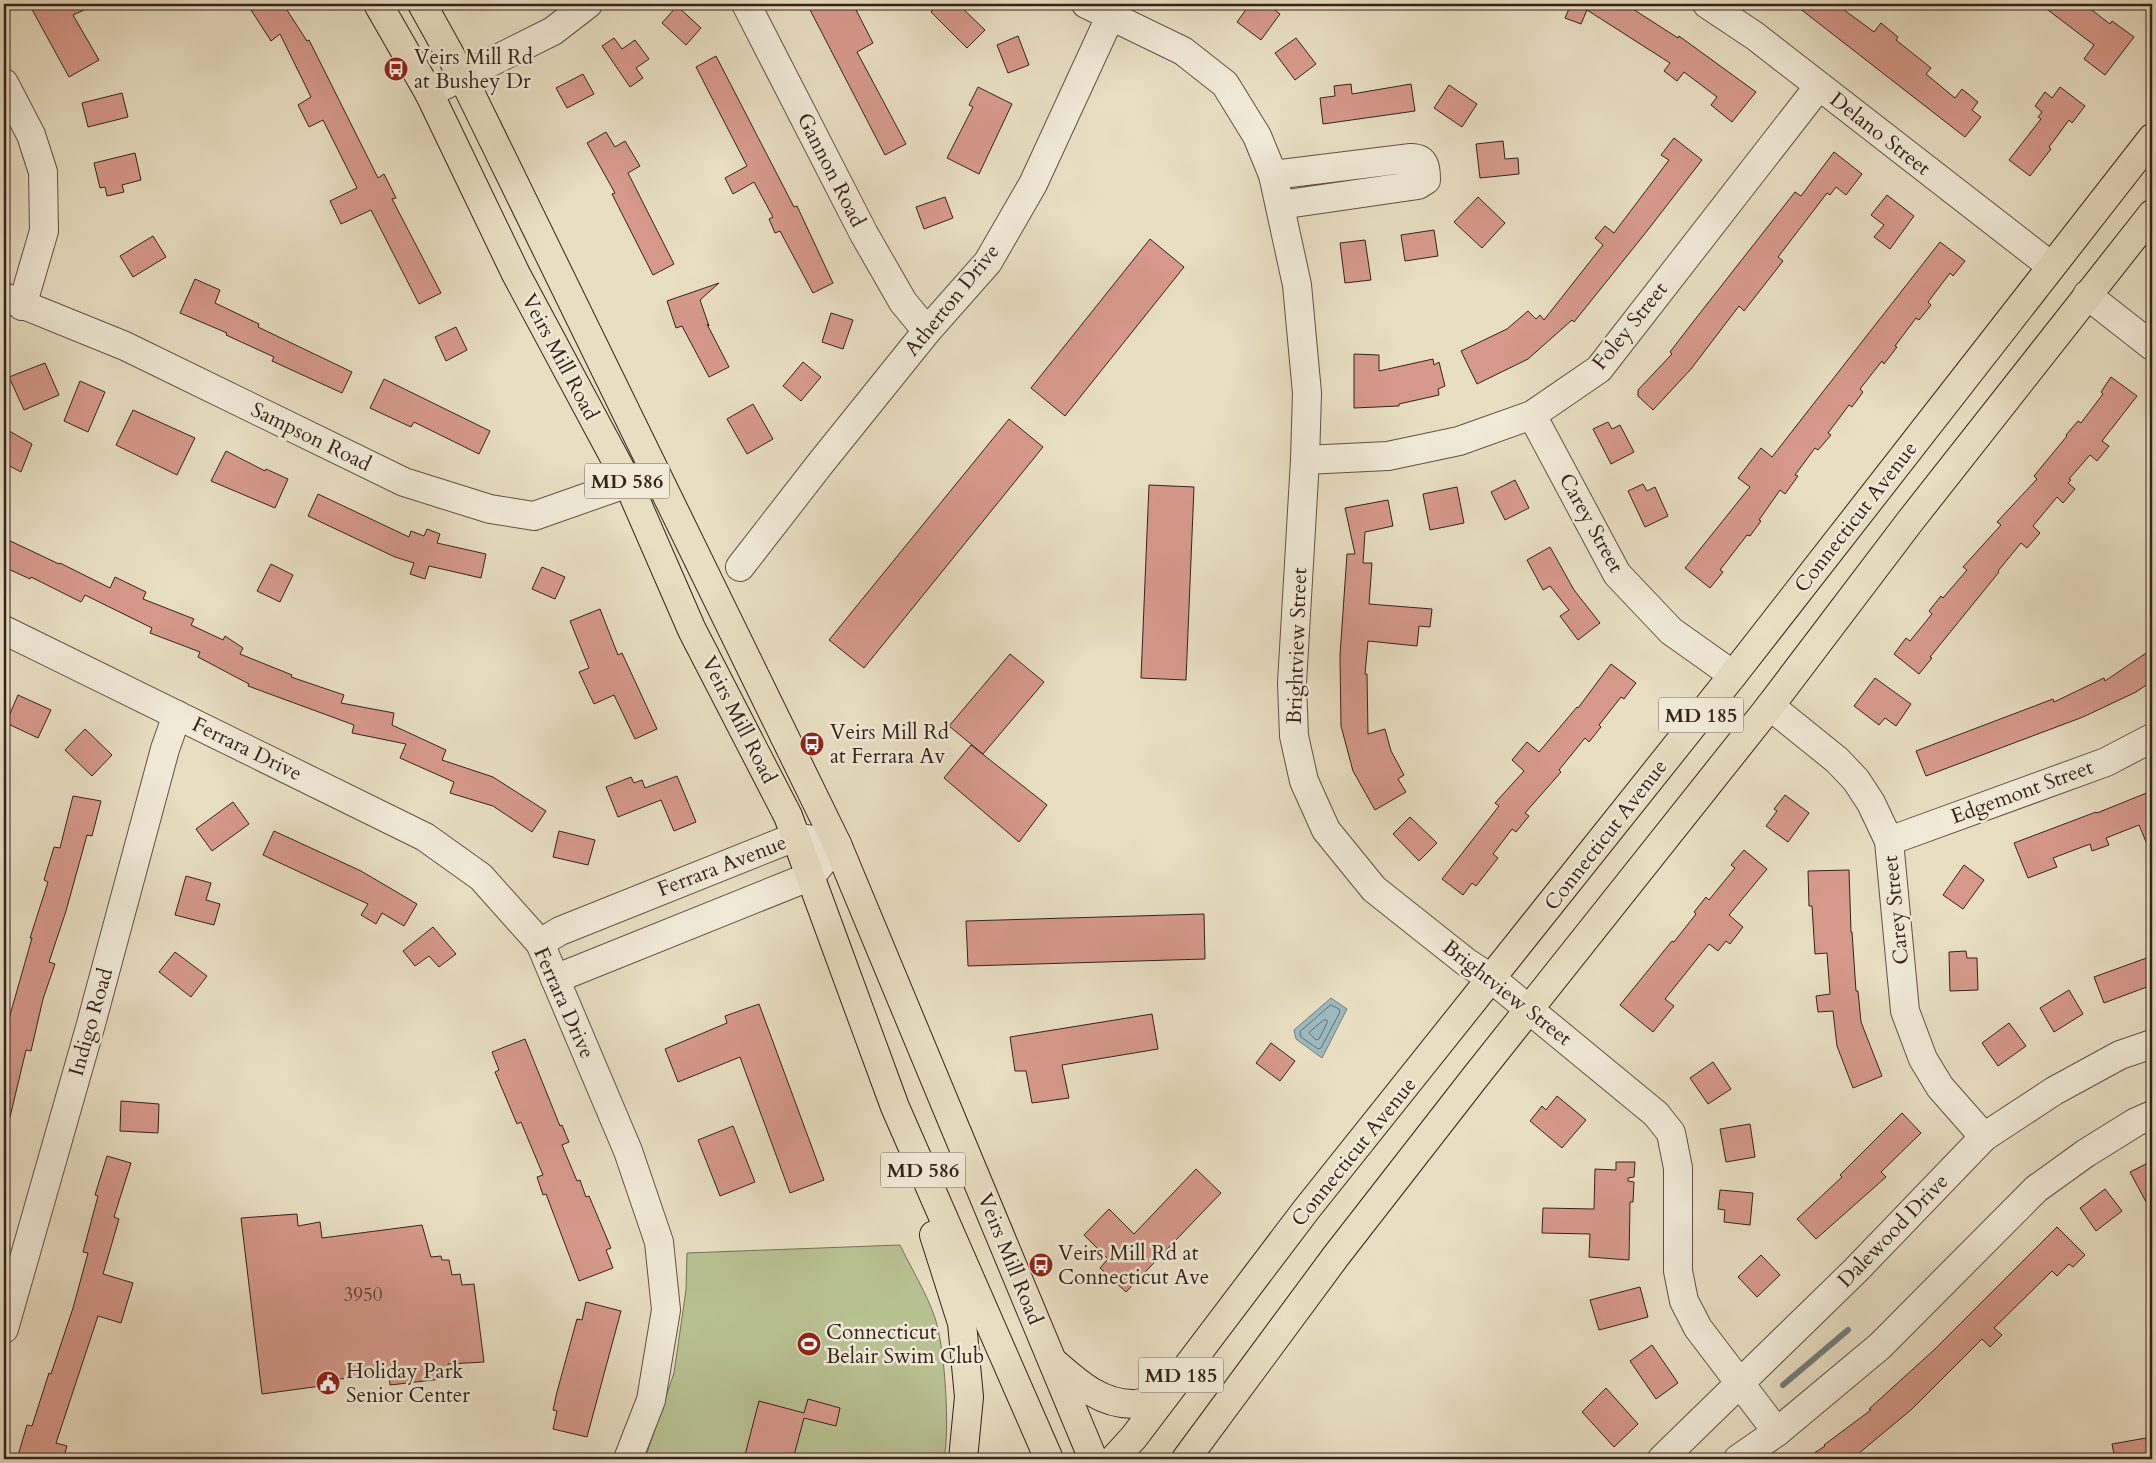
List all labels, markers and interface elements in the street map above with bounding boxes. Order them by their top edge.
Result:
place label: Veirs Mill Rd at Bushey Dr [414,43,533,96]
bus stop icon: Veirs Mill Rd at Bushey Dr [383,56,409,82]
street label: Delano Street [1824,85,1937,183]
street label: Gannon Road [790,108,872,232]
street label: Atherton Drive [898,238,1006,362]
street label: Foley Street [1586,276,1675,376]
street label: Veirs Mill Road [514,289,606,425]
street label: Sampson Road [246,395,376,479]
street label: Connecticut Avenue [1788,435,1924,599]
road number: MD 586 [584,464,670,498]
street label: Carey Street [1552,468,1630,578]
street label: Brightview Street [1280,567,1314,725]
street label: Veirs Mill Road [694,651,784,789]
road number: MD 185 [1658,698,1744,732]
street label: Ferrara Drive [187,710,307,788]
place label: Veirs Mill Rd at Ferrara Av [830,718,949,771]
bus stop icon: Veirs Mill Rd at Ferrara Av [799,731,825,757]
street label: Connecticut Avenue [1538,753,1674,917]
street label: Edgemont Street [1947,753,2097,831]
street label: Ferrara Avenue [653,828,791,904]
street label: Carey Street [1876,854,1916,966]
street label: Brightview Street [1436,933,1578,1053]
street label: Ferrara Drive [527,943,601,1063]
street label: Indigo Road [62,965,120,1079]
street label: Connecticut Avenue [1285,1071,1423,1233]
road number: MD 586 [880,1152,966,1188]
street label: Dalewood Drive [1831,1168,1955,1294]
street label: Veirs Mill Road [970,1189,1050,1329]
place label: Veirs Mill Rd at Connecticut Ave [1058,1239,1209,1292]
bus stop icon: Veirs Mill Rd at Connecticut Ave [1028,1252,1054,1278]
house number: 3950 [344,1282,383,1308]
place label: Connecticut Belair Swim Club [826,1318,984,1371]
sports icon: Connecticut Belair Swim Club [796,1331,822,1357]
place label: Holiday Park Senior Center [346,1357,470,1410]
road number: MD 185 [1138,1358,1224,1392]
public building icon: Holiday Park Senior Center [315,1370,341,1396]

